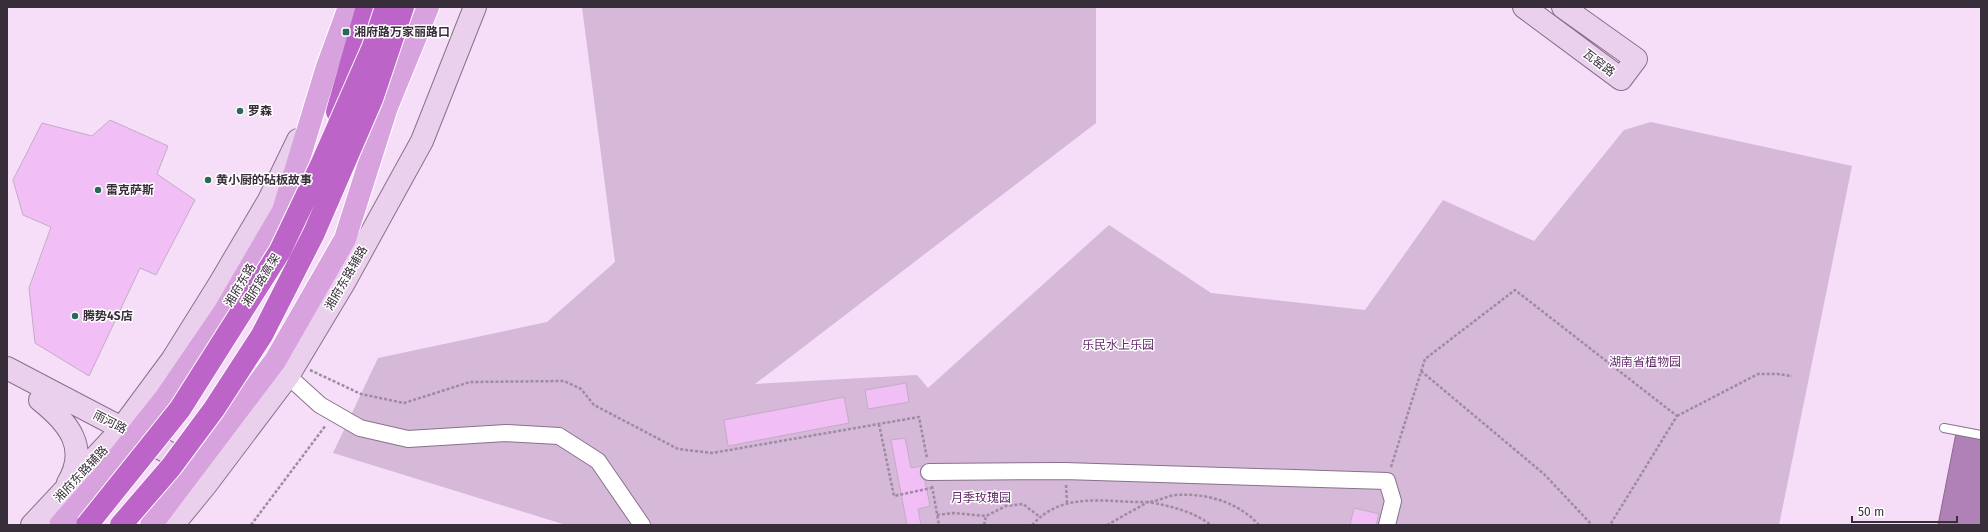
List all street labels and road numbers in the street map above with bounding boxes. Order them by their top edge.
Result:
street label: 瓦窑路 [1580,47,1618,79]
street label: 湘府东路辅路 [322,243,370,313]
street label: 湘府路高架 [239,251,283,309]
street label: 湘府东路 [222,261,258,309]
street label: 雨河路 [91,408,129,436]
street label: 湘府东路辅路 [51,443,111,505]

